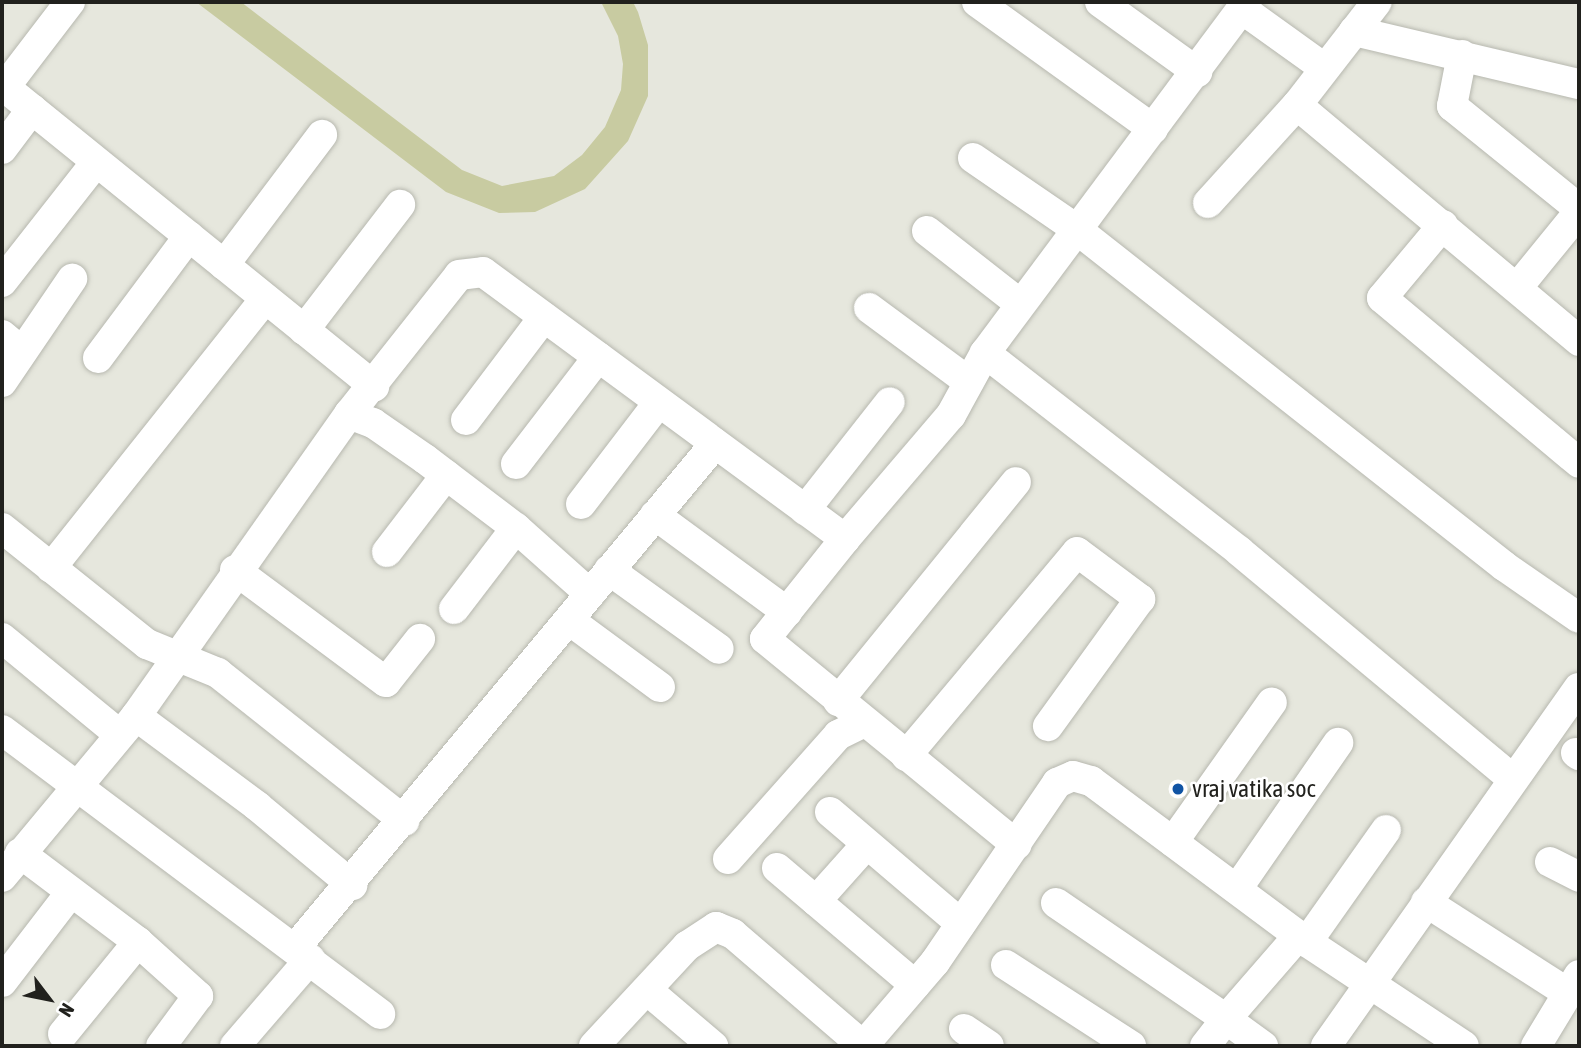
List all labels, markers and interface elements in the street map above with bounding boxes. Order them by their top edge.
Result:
place label: vraj vatika soc [1192,775,1315,803]
marker: vraj vatika soc [1170,781,1186,797]
north arrow [14,964,84,1034]
text: N [55,1000,79,1021]

